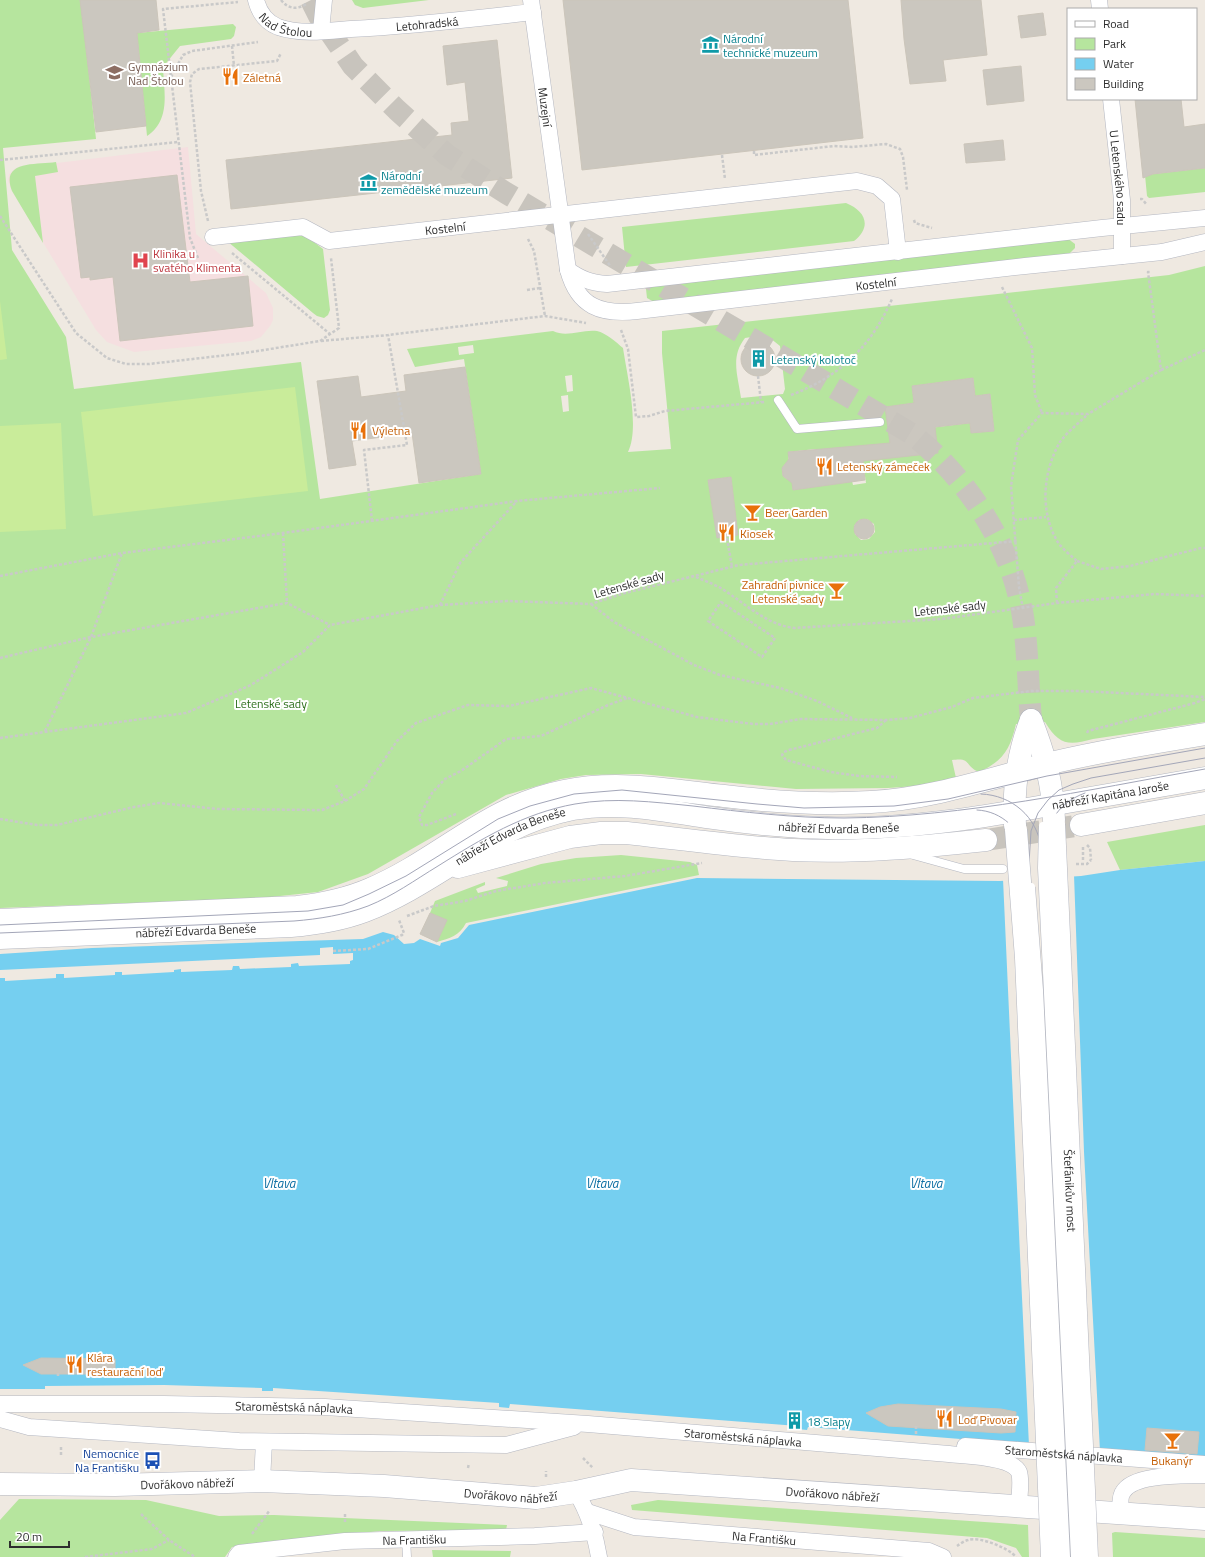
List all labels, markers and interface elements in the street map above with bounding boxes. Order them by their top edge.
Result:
street label: Nad Štolou [255,8,312,41]
legend [1067,8,1197,100]
street label: Letohradská [395,11,459,36]
text: Road [1103,14,1129,33]
place label: Národní technické muzeum [723,29,818,62]
text: Park [1103,34,1126,53]
museum icon: Národní technické muzeum [700,35,720,55]
text: Water [1103,54,1134,73]
place label: Gymnázium Nad Štolou [128,57,188,90]
school or university icon: Gymnázium Nad Štolou [105,63,125,83]
restaurant icon: Záletná [220,67,240,87]
place label: Záletná [243,68,281,87]
text: Building [1103,74,1144,93]
street label: Muzejní [534,86,558,129]
street label: U Letenského sadu [1105,129,1132,225]
place label: Národní zemědělské muzeum [381,166,488,199]
museum icon: Národní zemědělské muzeum [358,172,378,192]
street label: Kostelní [424,216,468,240]
place label: Klinika u svatého Klimenta [153,244,241,277]
hospital icon: Klinika u svatého Klimenta [130,250,150,270]
street label: Kostelní [855,271,899,295]
building icon: Letenský kolotoč [748,349,768,369]
place label: Letenský kolotoč [771,350,856,369]
restaurant icon: Výletna [349,420,369,440]
place label: Výletna [372,421,410,440]
restaurant icon: Letenský zámeček [814,456,834,476]
place label: Letenský zámeček [837,457,930,476]
bar icon: Beer Garden [742,502,762,522]
place label: Beer Garden [765,503,828,522]
restaurant icon: Kiosek [717,523,737,543]
place label: Kiosek [740,524,773,543]
street label: Letenské sady [592,565,666,603]
place label: Zahradní pivnice Letenské sady [742,575,824,608]
bar icon: Zahradní pivnice Letenské sady [827,581,847,601]
street label: Letenské sady [913,595,987,621]
park label: Letenské sady [235,694,307,713]
street label: nábřeží Kapitána Jaroše [1050,775,1170,814]
street label: nábřeží Edvarda Beneše [451,802,567,870]
street label: nábřeží Edvarda Beneše [778,816,900,838]
street label: nábřeží Edvarda Beneše [135,918,257,942]
street label: Štefánikův most [1059,1149,1082,1233]
water label: Vltava [263,1173,297,1193]
water label: Vltava [586,1173,620,1193]
water label: Vltava [910,1173,944,1193]
place label: Klára restaurační loď [87,1348,163,1381]
restaurant icon: Klára restaurační loď [64,1354,84,1374]
street label: Staroměstská náplavka [235,1396,354,1418]
restaurant icon: Loď Pivovar [935,1409,955,1429]
place label: Loď Pivovar [958,1410,1017,1429]
building icon: 18 Slapy [784,1411,804,1431]
place label: 18 Slapy [807,1412,851,1431]
street label: Staroměstská náplavka [683,1423,802,1451]
bar icon: Bukanýr [1162,1431,1182,1451]
street label: Staroměstská náplavka [1004,1440,1123,1467]
place label: Nemocnice Na Františku [75,1444,139,1477]
bus stop icon: Nemocnice Na Františku [142,1450,162,1470]
place label: Bukanýr [1151,1451,1193,1470]
street label: Dvořákovo nábřeží [140,1472,235,1494]
street label: Dvořákovo nábřeží [785,1481,881,1506]
street label: Dvořákovo nábřeží [463,1483,560,1508]
scale bar [10,1523,69,1549]
street label: Na Františku [732,1526,797,1550]
text: 20 m [16,1527,42,1546]
street label: Na Františku [382,1529,447,1550]

